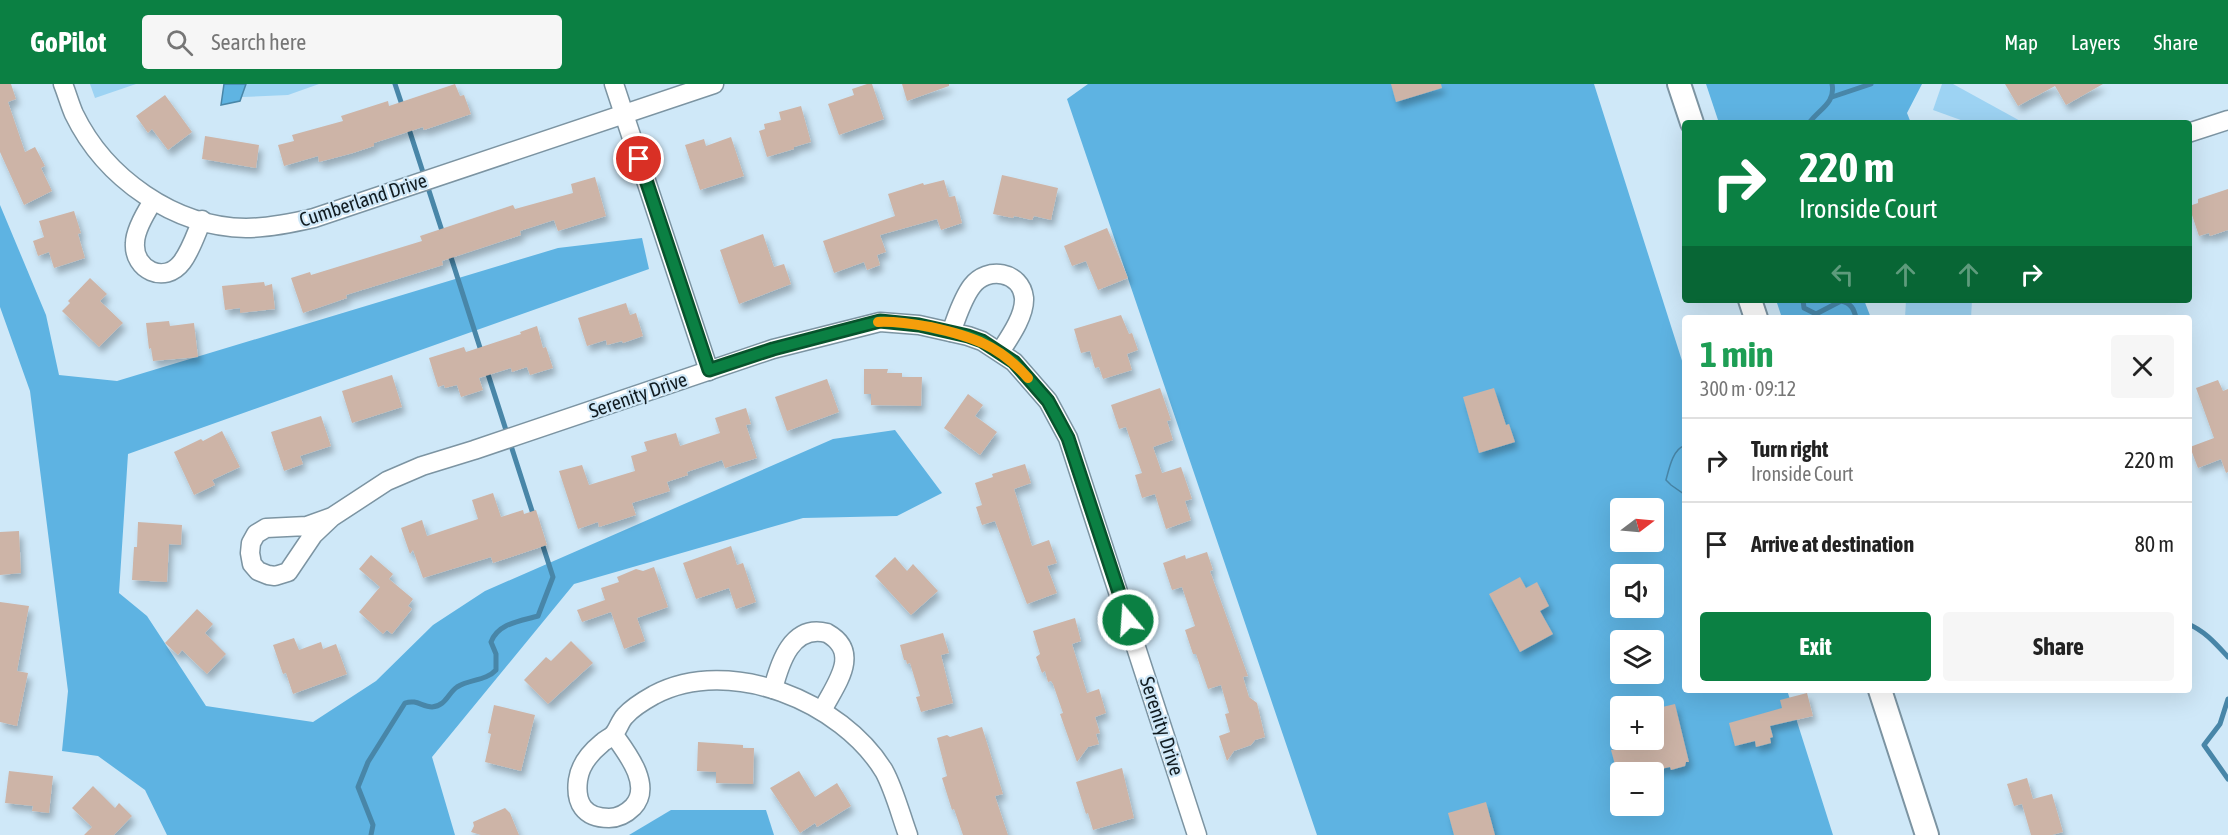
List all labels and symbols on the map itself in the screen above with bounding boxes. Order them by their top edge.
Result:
pin [613,133,664,184]
street label: Cumberland Drive [296,168,430,231]
street label: Serenity Drive [586,367,690,422]
north arrow [1610,498,1664,552]
position arrow [1096,588,1160,652]
street label: Serenity Drive [1136,674,1189,778]

